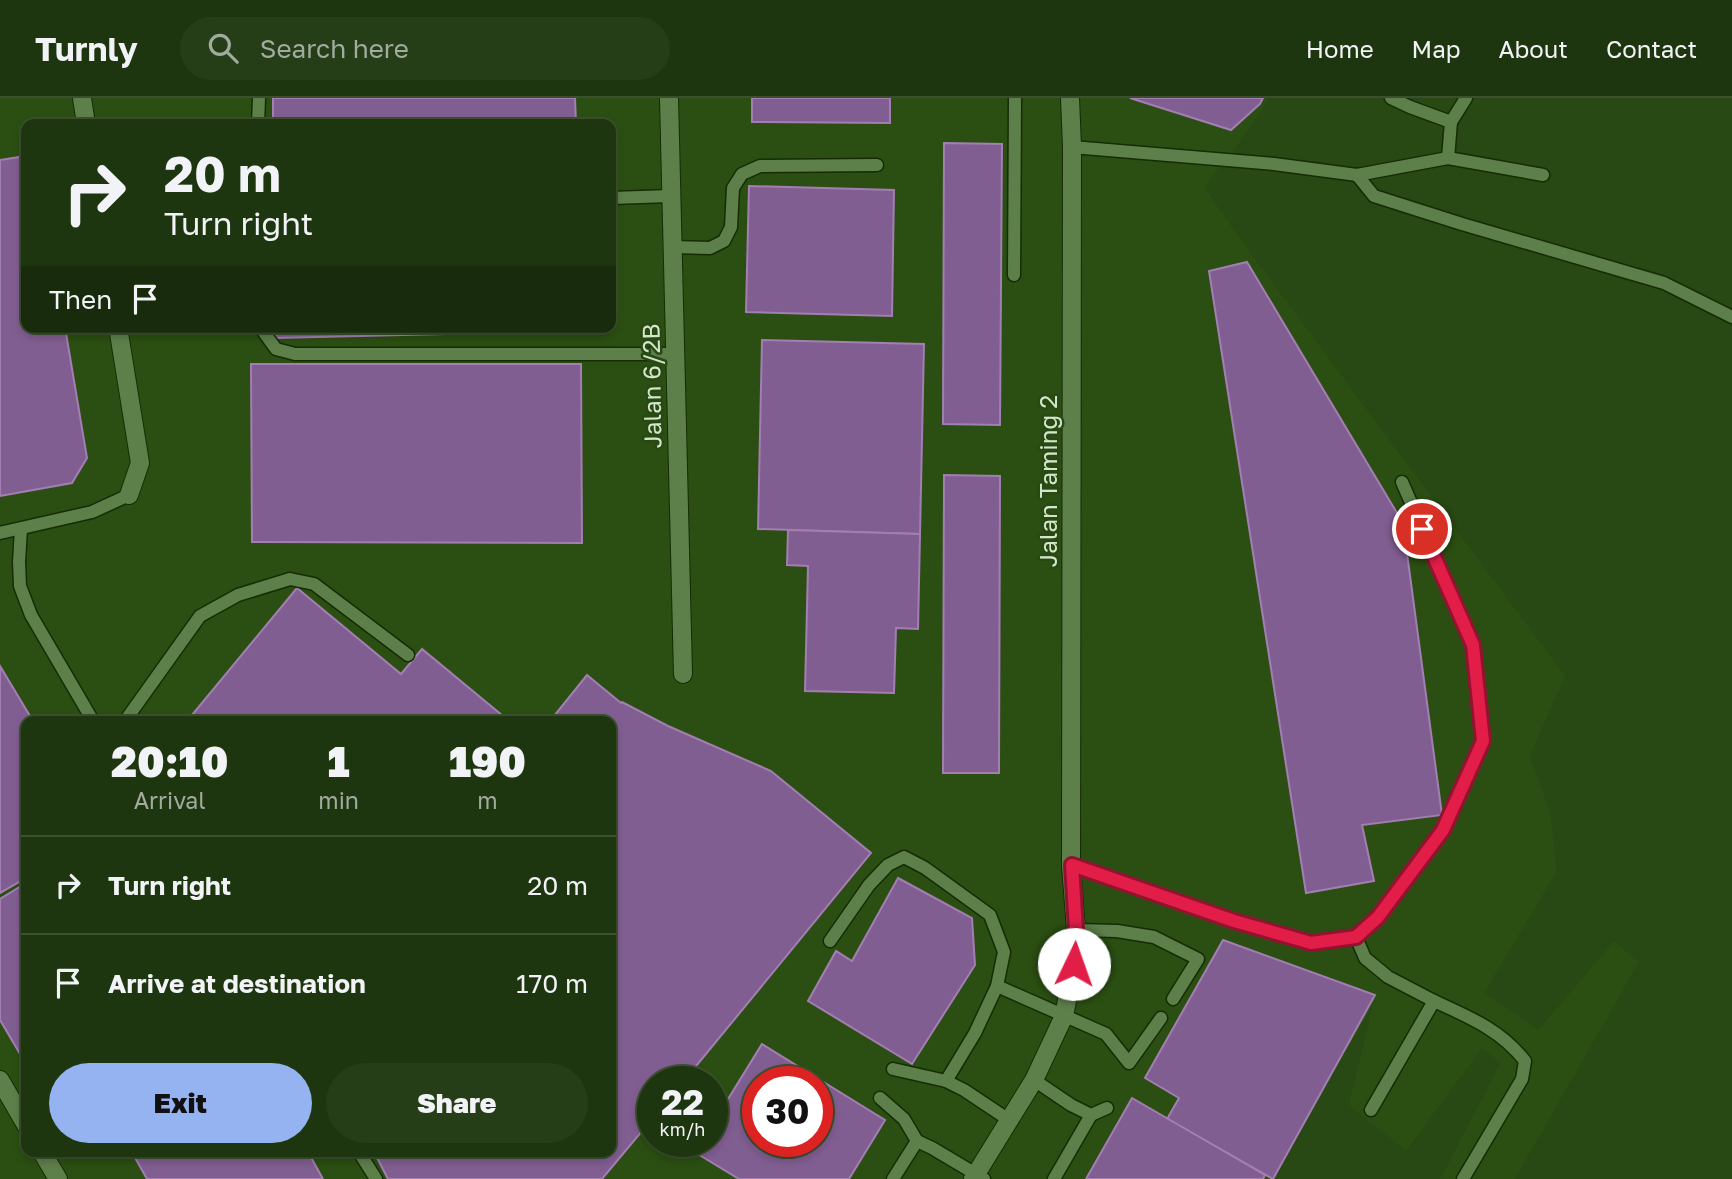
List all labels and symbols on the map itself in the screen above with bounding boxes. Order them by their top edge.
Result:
street label: Jalan 6/2B [635,323,667,449]
street label: Jalan Taming 2 [1033,395,1062,567]
pin [1392,499,1452,559]
position arrow [1037,927,1111,1001]
speed limit sign: 30 [742,1066,833,1157]

